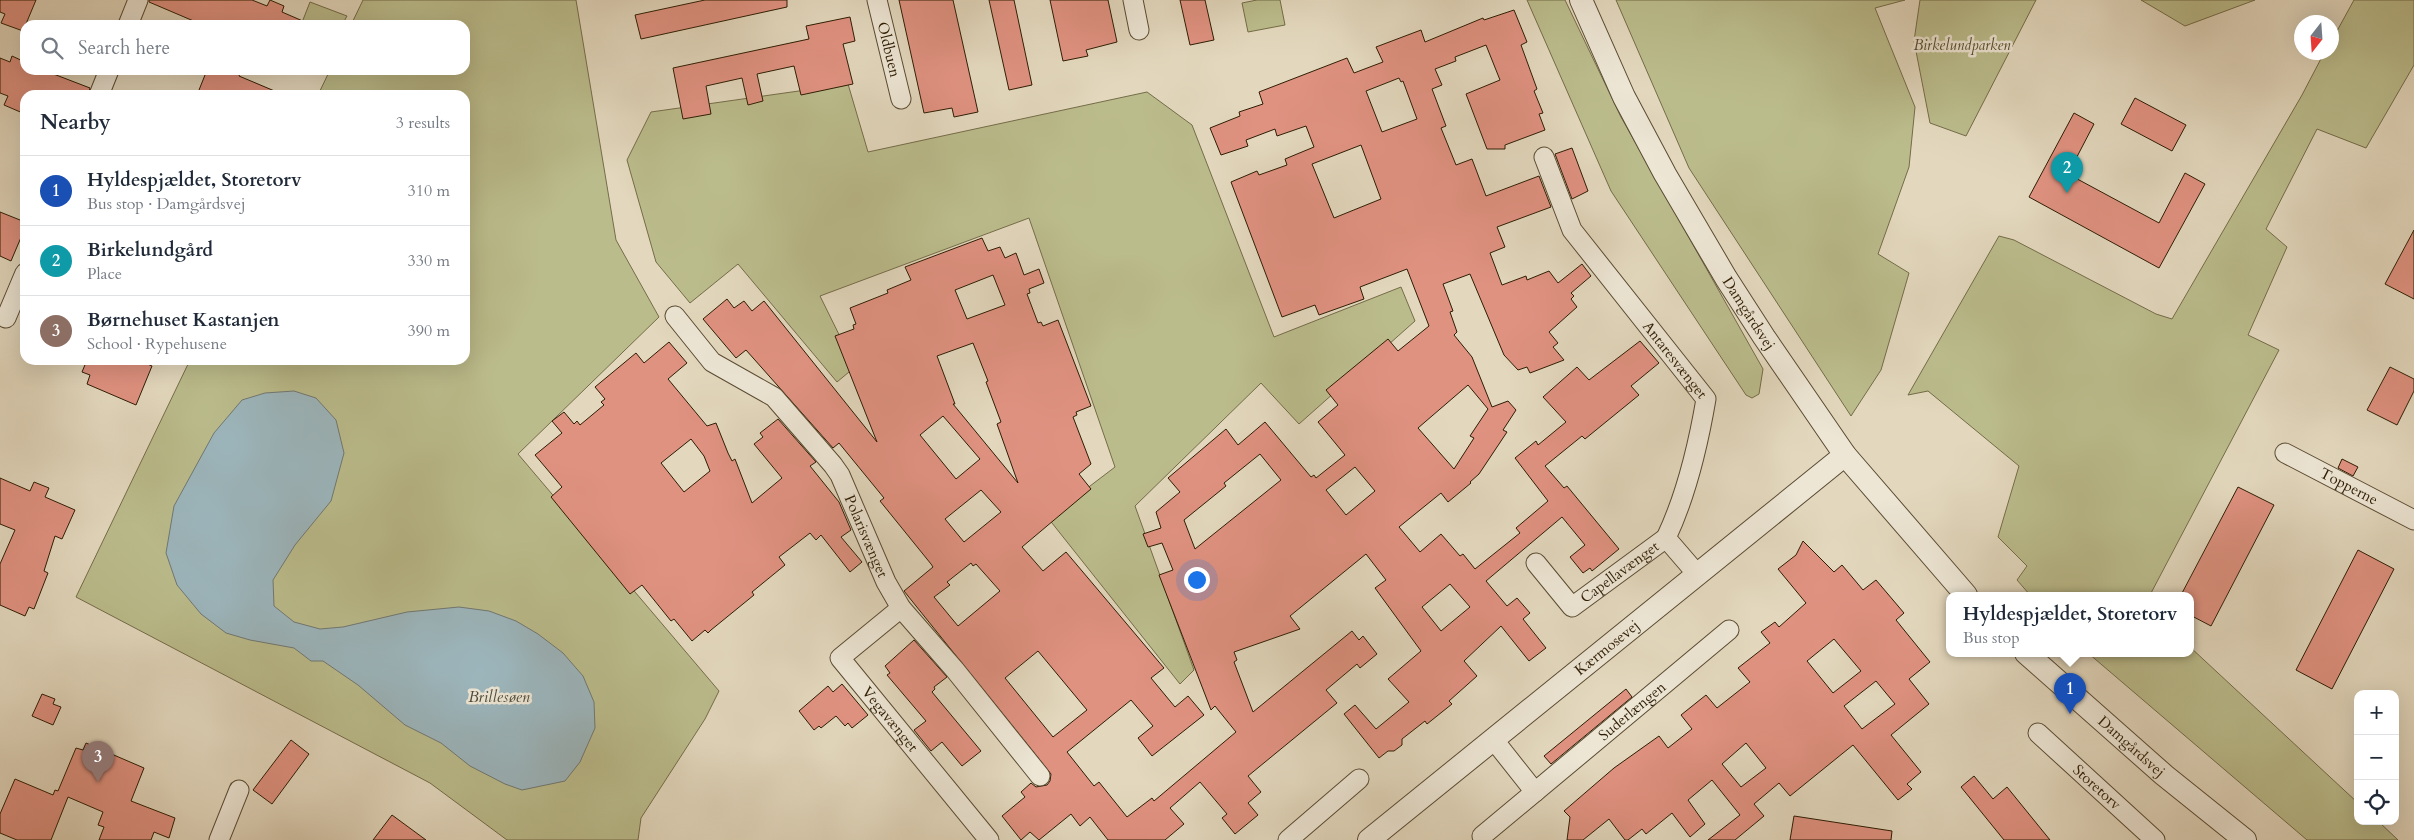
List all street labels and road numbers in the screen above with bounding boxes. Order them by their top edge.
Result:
street label: Oldbuen [873,20,905,80]
street label: Damgårdsvej [1718,273,1780,354]
street label: Antaresvænget [1638,317,1712,403]
street label: Topperne [2316,463,2382,510]
street label: Polarisvænget [840,492,893,581]
street label: Capellavænget [1576,536,1663,608]
street label: Kærmosevej [1570,615,1644,680]
street label: Suderlængen [1594,677,1670,745]
street label: Vegavænget [857,682,923,756]
street label: Damgårdsvej [2094,711,2170,782]
street label: Storetorv [2069,760,2126,814]

